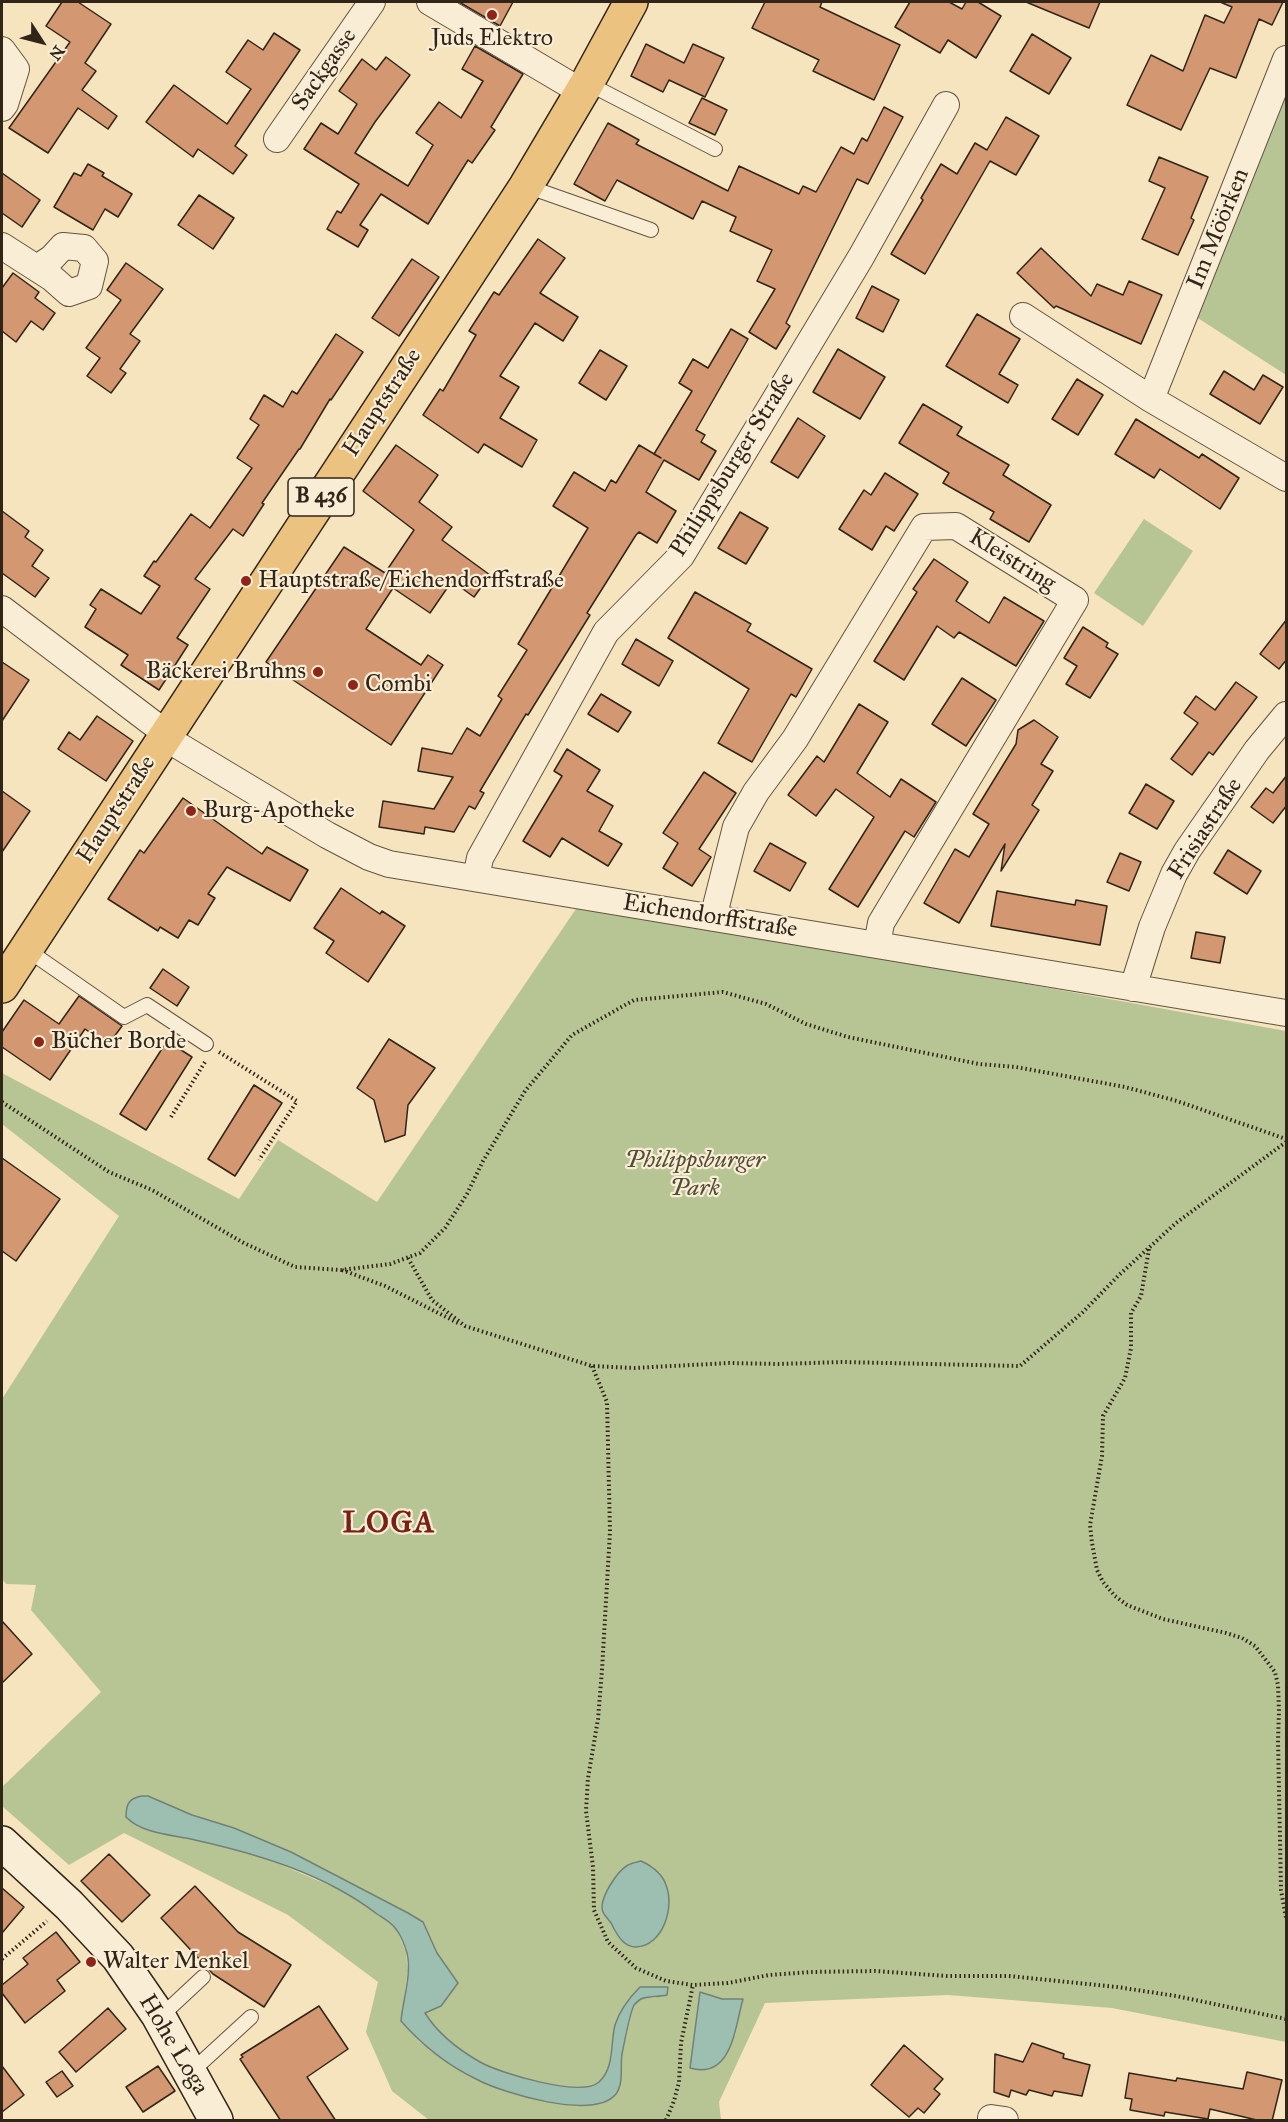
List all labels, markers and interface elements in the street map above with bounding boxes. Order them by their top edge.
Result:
marker: Juds Elektro [485,8,499,22]
north arrow [12,12,72,72]
street label: Sackgasse [286,23,364,117]
place label: Juds Elektro [431,25,553,53]
text: N [45,42,69,64]
street label: Im Möörken [1182,165,1256,293]
street label: Hauptstraße [337,344,429,462]
street label: Philippsburger Straße [665,367,801,563]
road number: B 436 [288,478,354,516]
street label: Kleistring [963,523,1061,599]
place label: Hauptstraße/Eichendorffstraße [258,567,564,595]
marker: Hauptstraße/Eichendorffstraße [239,574,253,588]
place label: Bäckerei Bruhns [146,658,306,686]
marker: Bäckerei Bruhns [311,665,325,679]
place label: Combi [365,671,432,699]
marker: Combi [346,678,360,692]
street label: Hauptstraße [71,751,163,869]
street label: Frisiastraße [1163,773,1249,885]
place label: Burg-Apotheke [203,797,355,825]
marker: Burg-Apotheke [184,804,198,818]
street label: Eichendorffstraße [621,889,799,945]
place label: Bücher Borde [51,1028,186,1056]
marker: Bücher Borde [32,1035,46,1049]
park label: Philippsburger Park [625,1147,765,1203]
district label: LOGA [342,1507,436,1543]
place label: Walter Menkel [103,1948,249,1976]
marker: Walter Menkel [84,1955,98,1969]
street label: Hohe Loga [132,1989,214,2101]

